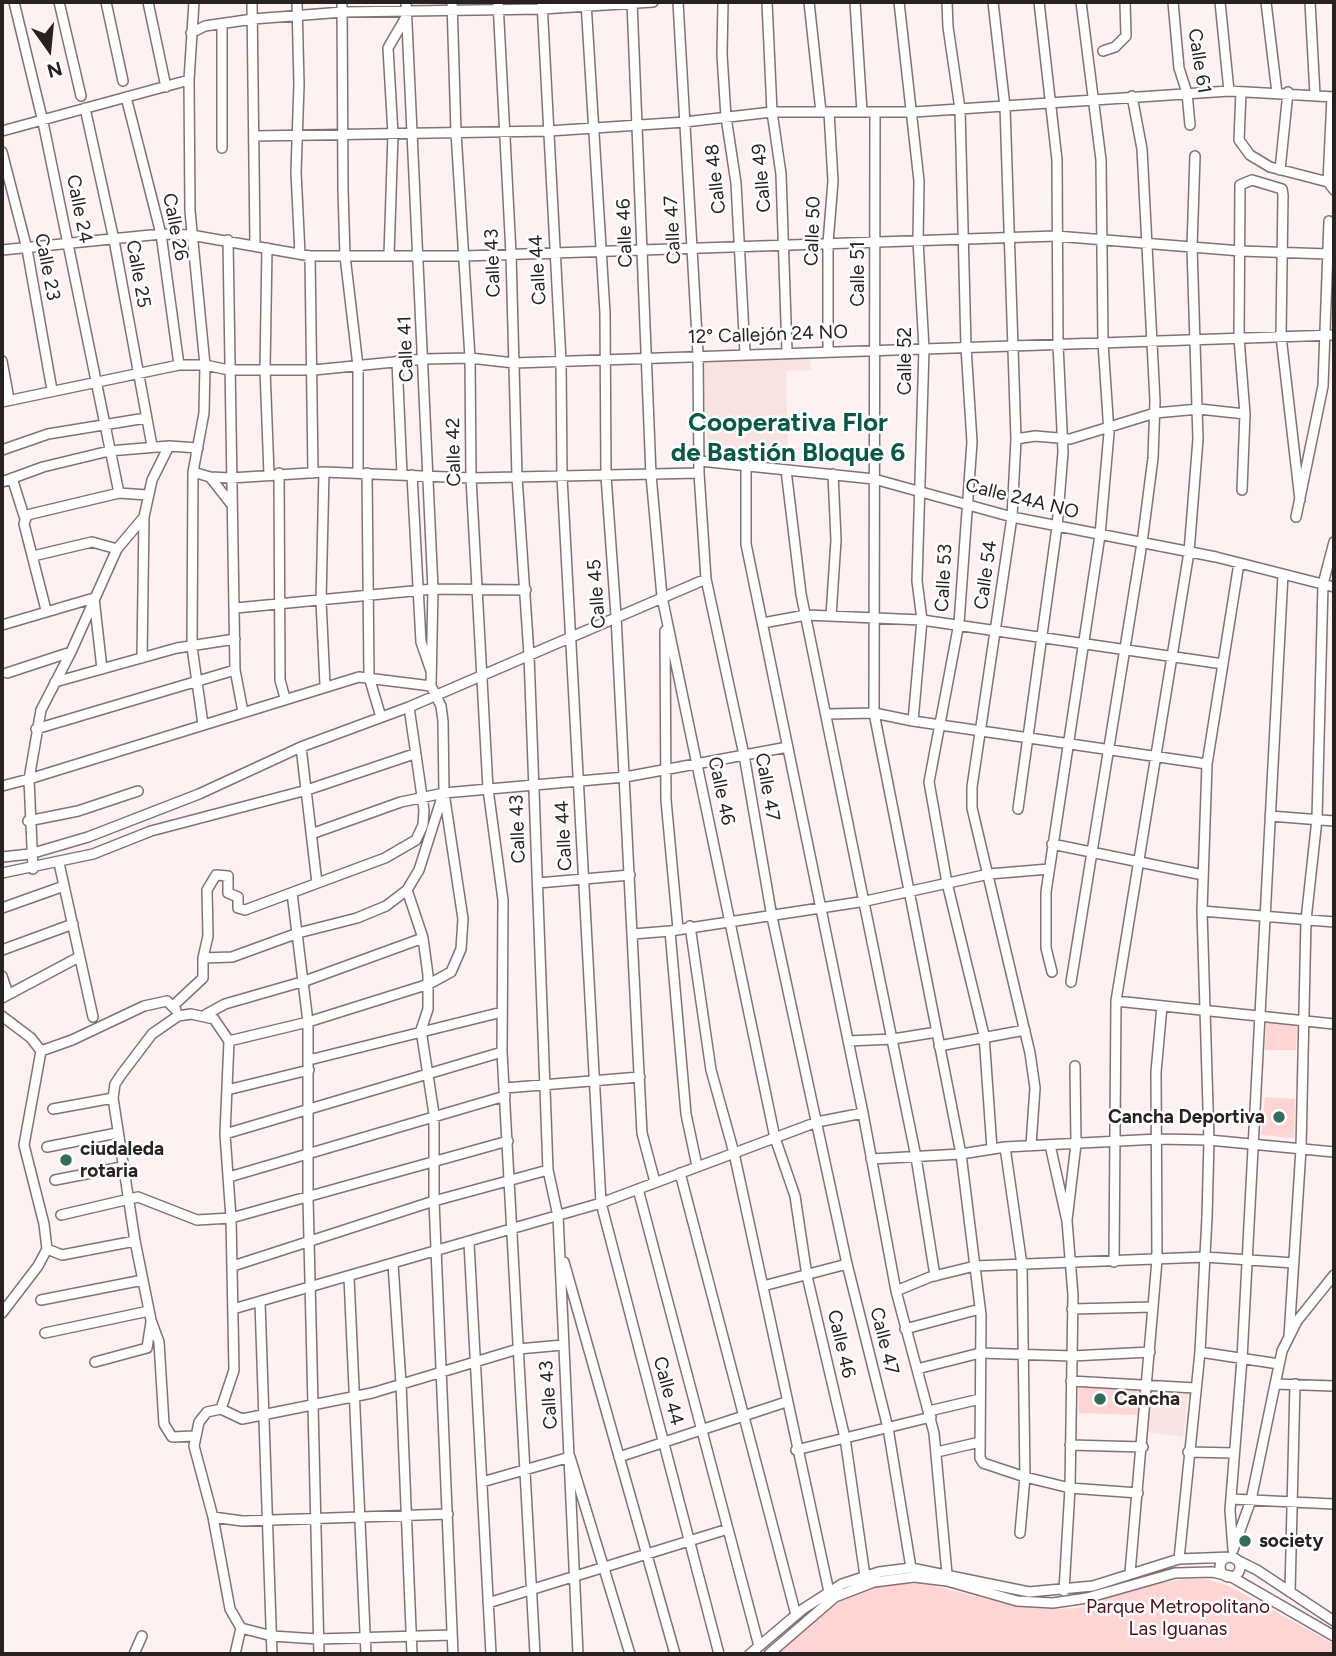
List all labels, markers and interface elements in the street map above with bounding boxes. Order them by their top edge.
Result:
north arrow [14,14,84,84]
street label: Calle 61 [1183,27,1215,95]
text: N [44,57,65,83]
street label: Calle 49 [748,142,776,214]
street label: Calle 48 [701,143,731,215]
street label: Calle 24 [61,173,97,245]
street label: Calle 26 [157,191,193,263]
street label: Calle 47 [660,195,686,265]
street label: Calle 50 [800,196,826,266]
street label: Calle 46 [612,198,638,268]
street label: Calle 43 [480,228,506,298]
street label: Calle 23 [29,232,65,302]
street label: Calle 44 [525,234,551,306]
street label: Calle 25 [121,238,155,310]
street label: Calle 51 [847,241,869,307]
street label: Calle 41 [393,315,419,383]
street label: 12° Callejón 24 NO [688,321,848,349]
street label: Calle 52 [894,327,916,395]
district label: Cooperativa Flor de Bastión Bloque 6 [671,407,905,468]
street label: Calle 42 [442,417,466,487]
street label: Calle 24A NO [963,474,1081,524]
street label: Calle 54 [970,539,1002,611]
street label: Calle 53 [931,543,957,613]
street label: Calle 45 [583,559,611,629]
street label: Calle 47 [750,751,784,823]
street label: Calle 46 [703,755,739,827]
street label: Calle 43 [505,794,531,864]
street label: Calle 44 [551,800,577,872]
place label: Cancha Deportiva [1108,1106,1265,1128]
marker: Cancha Deportiva [1271,1109,1287,1125]
place label: ciudaleda rotaria [80,1138,164,1182]
marker: ciudaleda rotaria [58,1152,74,1168]
street label: Calle 47 [865,1305,903,1377]
street label: Calle 46 [822,1308,860,1380]
street label: Calle 44 [648,1354,688,1428]
street label: Calle 43 [535,1360,563,1430]
place label: Cancha [1114,1388,1180,1410]
marker: Cancha [1092,1391,1108,1407]
place label: society [1259,1530,1323,1552]
marker: society [1237,1533,1253,1549]
park label: Parque Metropolitano Las Iguanas [1086,1596,1270,1640]

